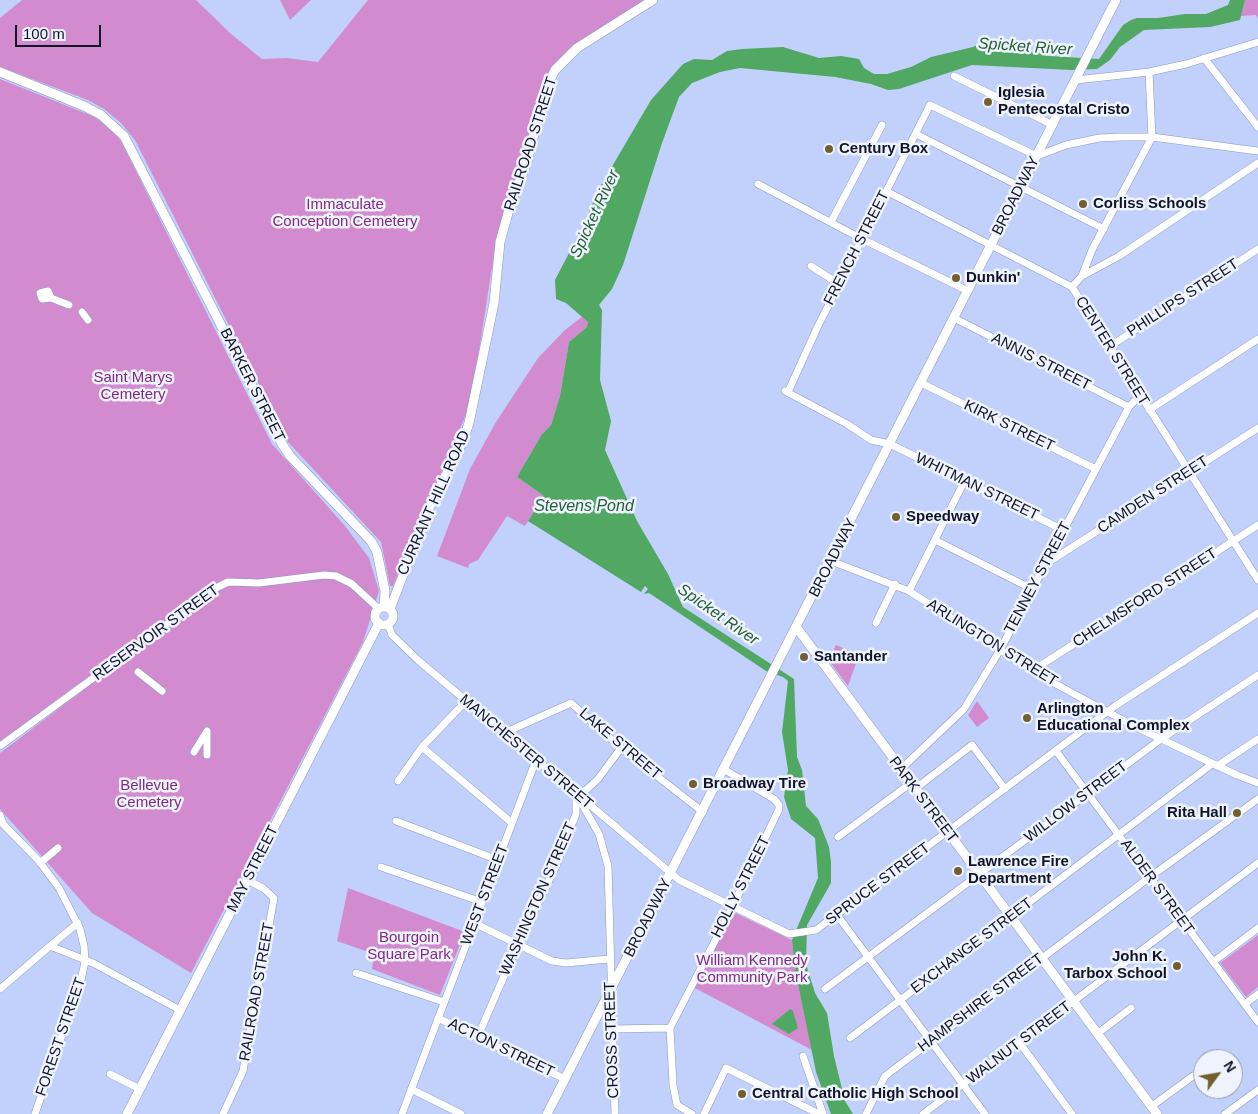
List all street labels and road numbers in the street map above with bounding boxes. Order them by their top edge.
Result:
street label: RAILROAD STREET [501,75,561,213]
street label: BROADWAY [988,154,1044,238]
street label: FRENCH STREET [820,188,894,308]
street label: PHILLIPS STREET [1124,255,1242,341]
street label: CENTER STREET [1071,293,1153,409]
street label: BARKER STREET [216,325,288,445]
street label: ANNIS STREET [988,329,1094,395]
street label: KIRK STREET [961,396,1057,456]
street label: CURRANT HILL ROAD [394,428,474,578]
street label: WHITMAN STREET [912,449,1042,525]
street label: CAMDEN STREET [1094,453,1212,537]
street label: BROADWAY [805,516,861,600]
street label: TENNEY STREET [1001,519,1075,637]
street label: CHELMSFORD STREET [1070,545,1220,651]
street label: RESERVOIR STREET [89,581,223,685]
street label: ARLINGTON STREET [923,595,1061,691]
street label: MANCHESTER STREET [456,691,596,813]
street label: LAKE STREET [575,704,665,784]
street label: PARK STREET [885,753,961,847]
street label: WILLOW STREET [1021,757,1131,847]
street label: WASHINGTON STREET [496,820,580,978]
street label: MAY STREET [223,823,283,915]
street label: HOLLY STREET [708,833,774,941]
street label: ALDER STREET [1116,836,1198,938]
street label: SPRUCE STREET [822,839,934,929]
street label: WEST STREET [457,842,513,948]
street label: BROADWAY [620,876,676,960]
street label: EXCHANGE STREET [908,894,1036,998]
street label: RAILROAD STREET [236,921,278,1063]
street label: HAMPSHIRE STREET [915,950,1047,1056]
street label: FOREST STREET [32,975,90,1099]
street label: CROSS STREET [601,981,623,1099]
street label: WALNUT STREET [963,998,1075,1088]
street label: ACTON STREET [445,1015,557,1081]

